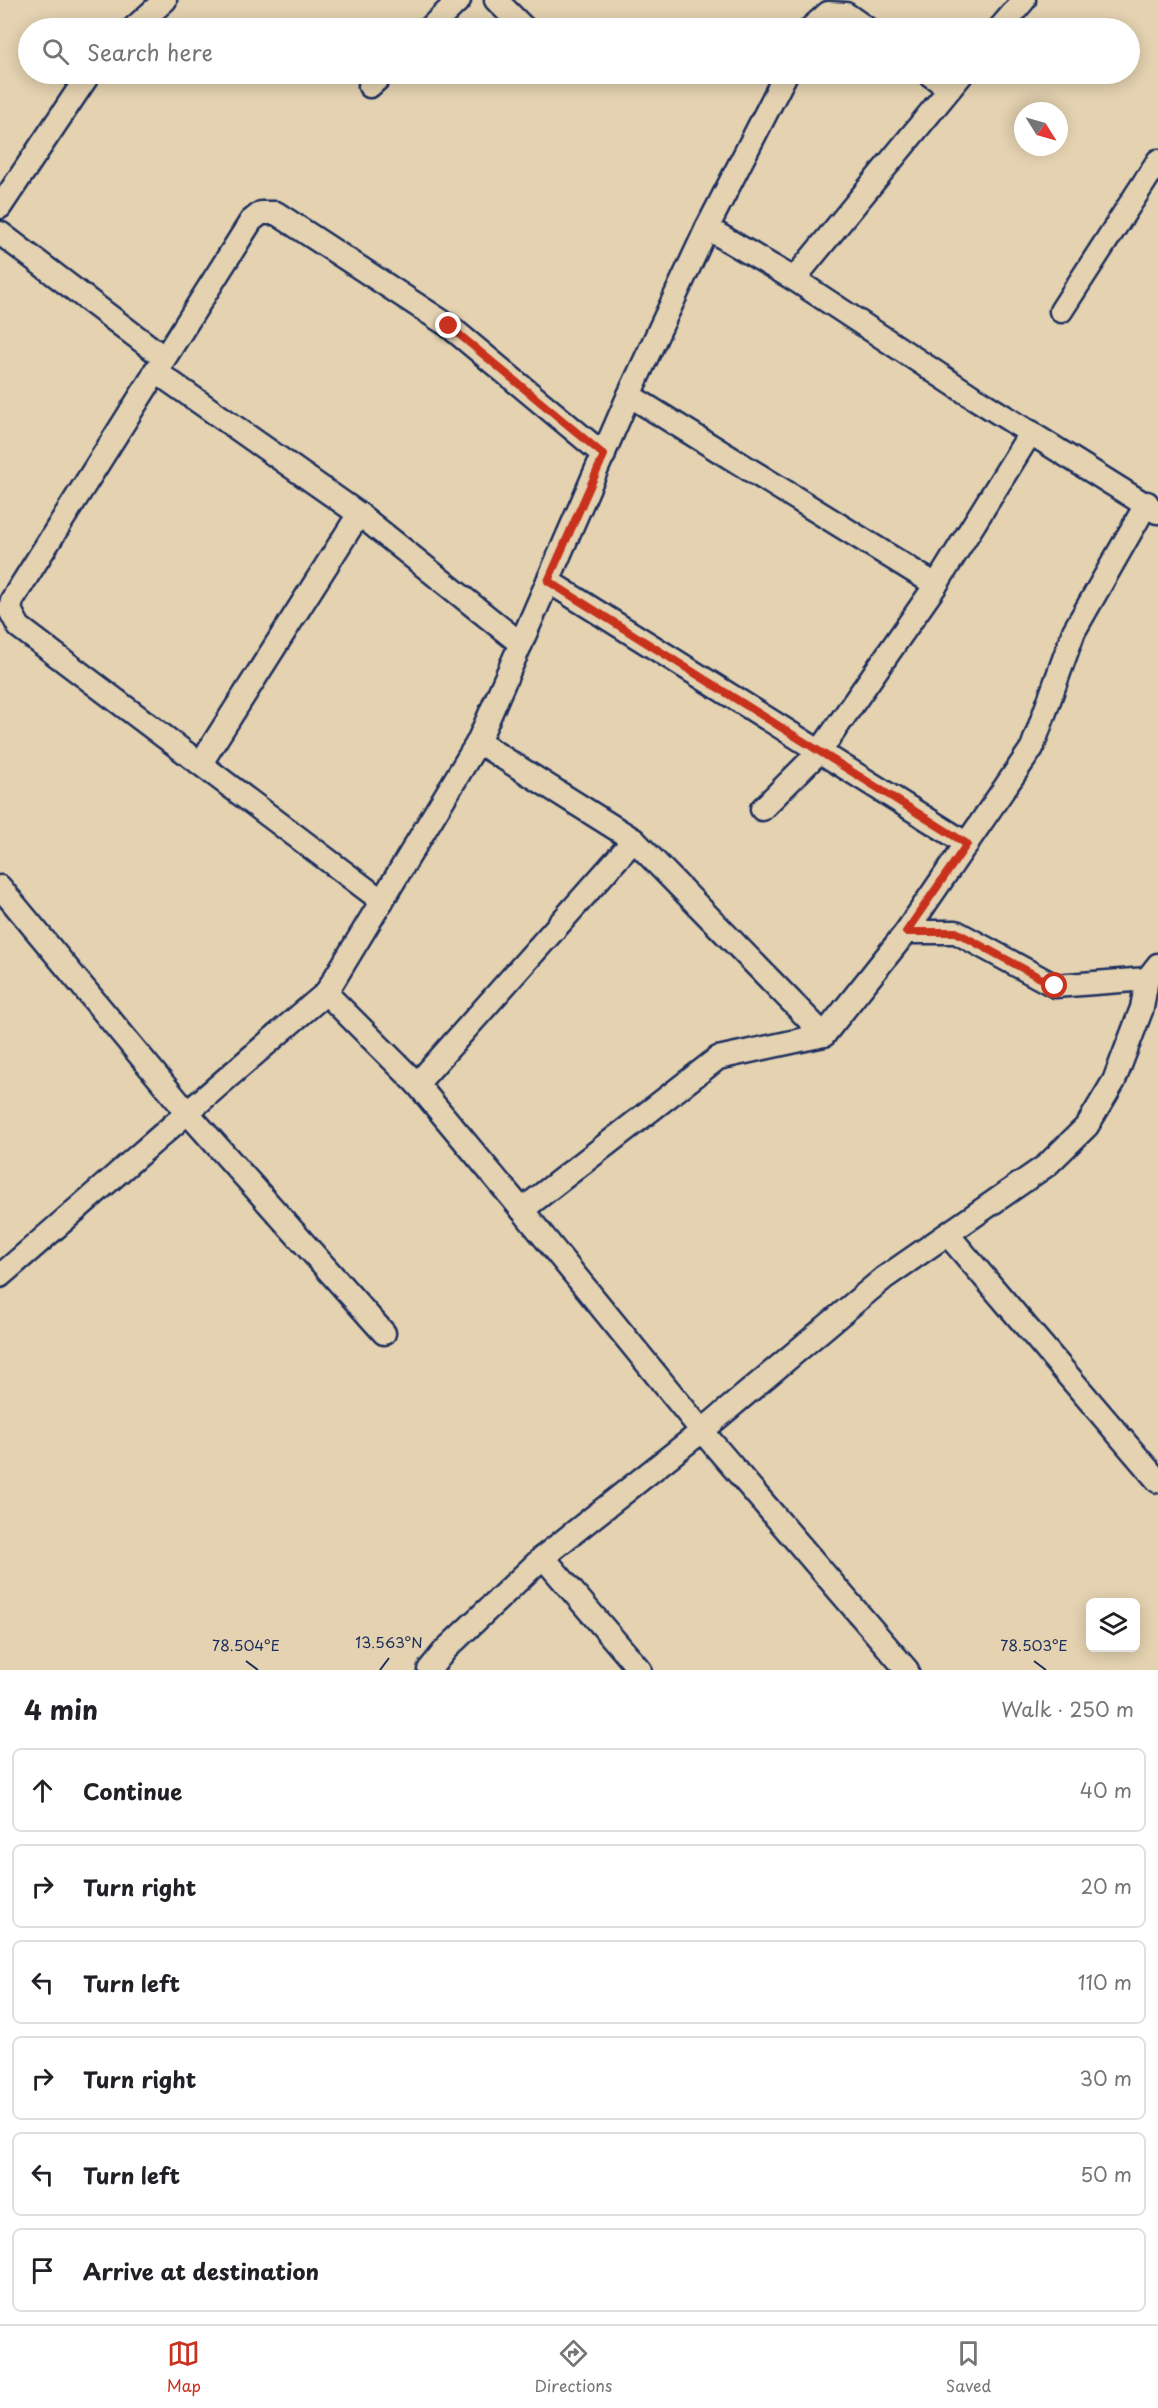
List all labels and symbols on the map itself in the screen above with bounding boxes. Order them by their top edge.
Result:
north arrow [1014,102,1068,156]
route end [435,312,461,338]
route start [1041,972,1067,998]
text: 13.563°N [355,1630,423,1653]
text: 78.504°E [212,1633,280,1656]
text: 78.503°E [1000,1633,1068,1656]

